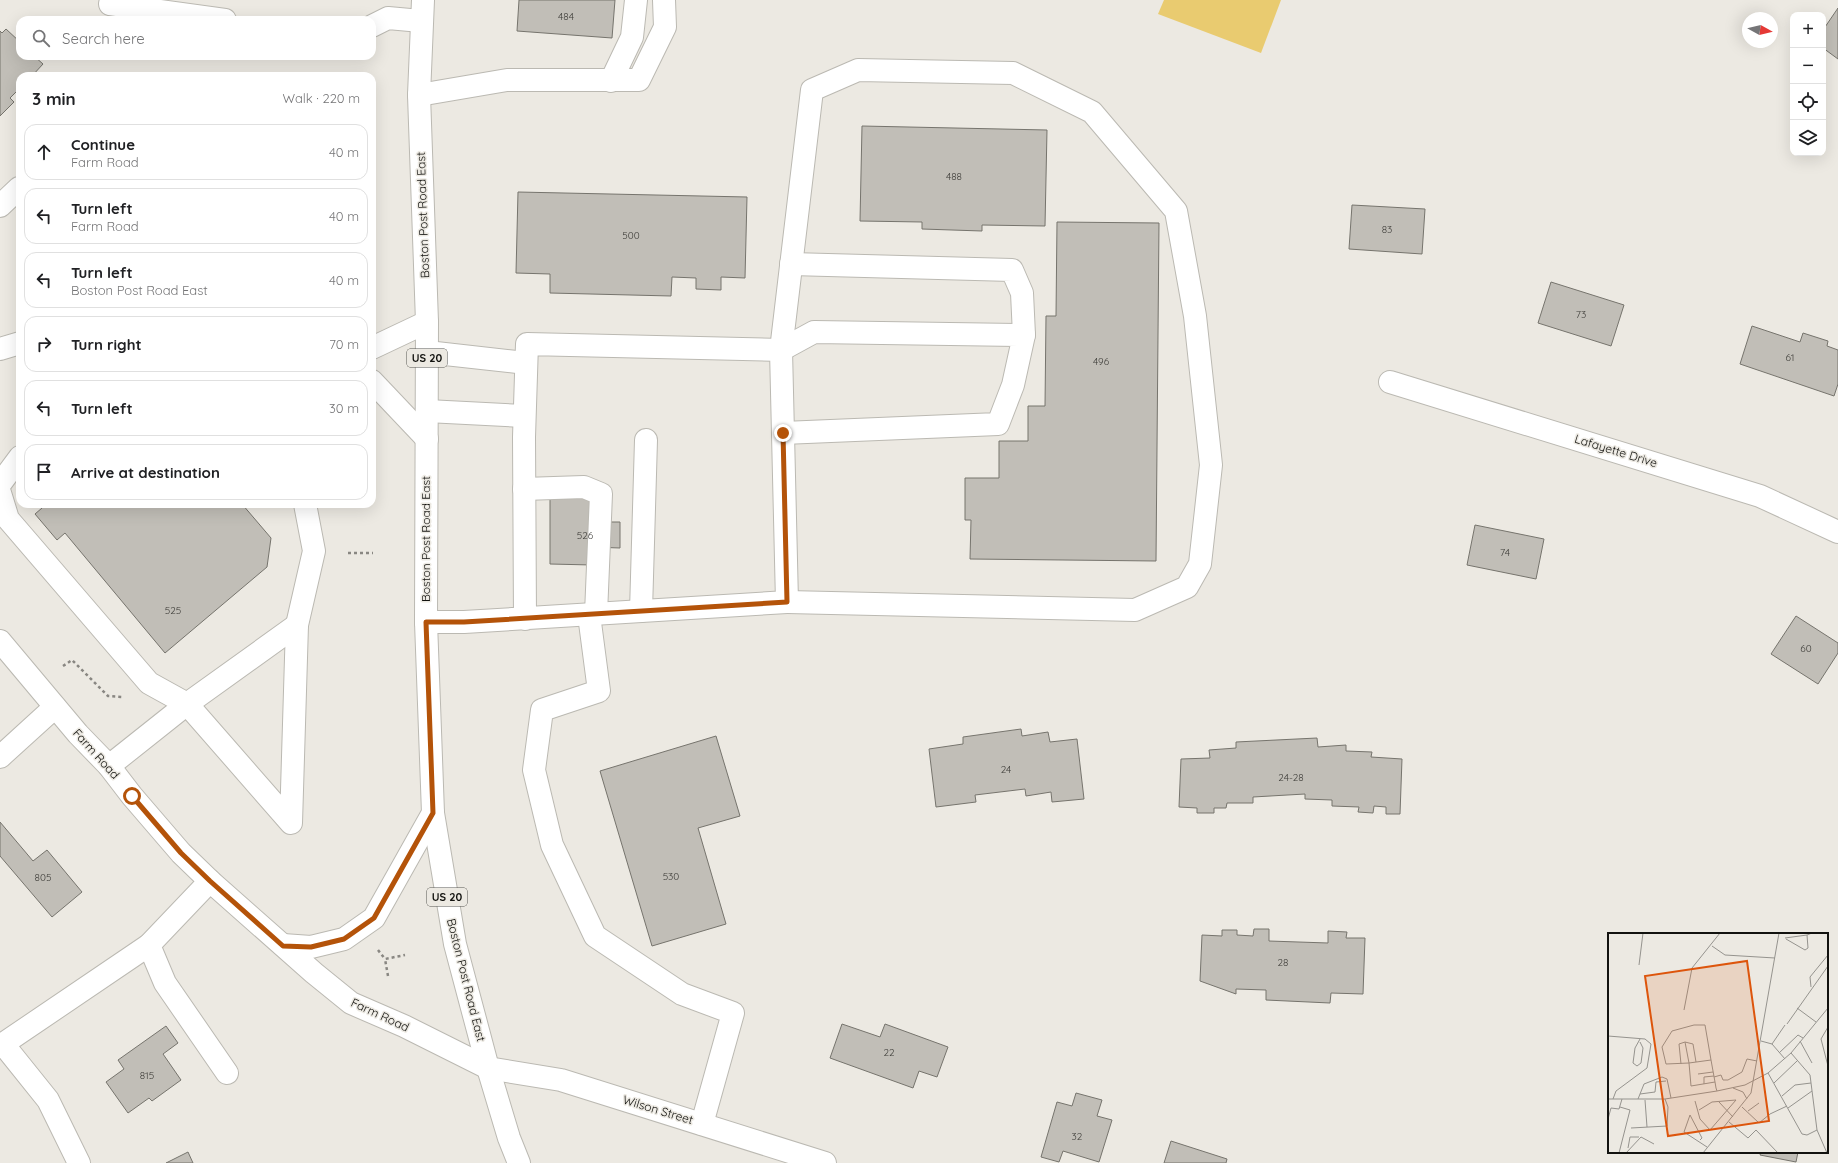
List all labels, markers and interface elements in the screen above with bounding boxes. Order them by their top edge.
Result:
house number: 484 [558,10,574,23]
north arrow [1742,12,1778,48]
map controls [1790,12,1826,156]
button: + [1790,12,1826,48]
search box [16,16,376,60]
icon: search [30,27,52,49]
text: Search here [62,29,145,48]
button: − [1790,48,1826,84]
button: locate [1790,84,1826,120]
text: 3 min [32,88,76,109]
text: Walk · 220 m [283,90,360,106]
button: layers [1790,120,1826,156]
text: Continue [71,135,135,154]
icon: ahead [33,141,55,163]
text: 40 m [329,144,359,160]
street label: Boston Post Road East [413,152,432,278]
text: Farm Road [71,154,139,170]
house number: 488 [946,170,962,183]
text: Turn left [71,199,133,218]
icon: left [33,205,55,227]
text: 40 m [329,208,359,224]
text: Farm Road [71,218,139,234]
house number: 83 [1382,223,1392,236]
house number: 500 [622,229,640,242]
text: Turn left [71,263,133,282]
icon: left [33,269,55,291]
text: 40 m [329,272,359,288]
text: Boston Post Road East [71,282,208,298]
house number: 73 [1576,308,1586,321]
icon: right [33,333,55,355]
text: Turn right [71,335,142,354]
text: 70 m [329,336,359,352]
road number: US 20 [407,349,447,367]
house number: 61 [1785,351,1795,364]
house number: 496 [1093,355,1110,368]
icon: left [33,397,55,419]
text: Turn left [71,399,133,418]
text: 30 m [329,400,359,416]
route end [774,424,792,442]
street label: Lafayette Drive [1573,431,1660,470]
icon: arrive [33,461,55,483]
text: Arrive at destination [71,463,220,482]
street label: Boston Post Road East [418,476,433,602]
house number: 526 [577,529,594,542]
house number: 74 [1500,546,1510,559]
house number: 525 [165,604,181,617]
house number: 60 [1800,642,1812,655]
street label: Farm Road [70,725,123,782]
house number: 24 [1001,763,1011,776]
house number: 24-28 [1278,771,1304,784]
route start [123,787,141,805]
house number: 530 [663,870,679,883]
house number: 805 [35,871,51,884]
road number: US 20 [427,888,467,906]
street label: Boston Post Road East [444,917,489,1043]
inset map [1608,933,1828,1153]
house number: 28 [1278,956,1288,969]
street label: Farm Road [349,995,412,1035]
house number: 22 [883,1046,895,1059]
house number: 815 [140,1069,154,1082]
street label: Wilson Street [621,1092,695,1127]
house number: 32 [1072,1130,1083,1143]

